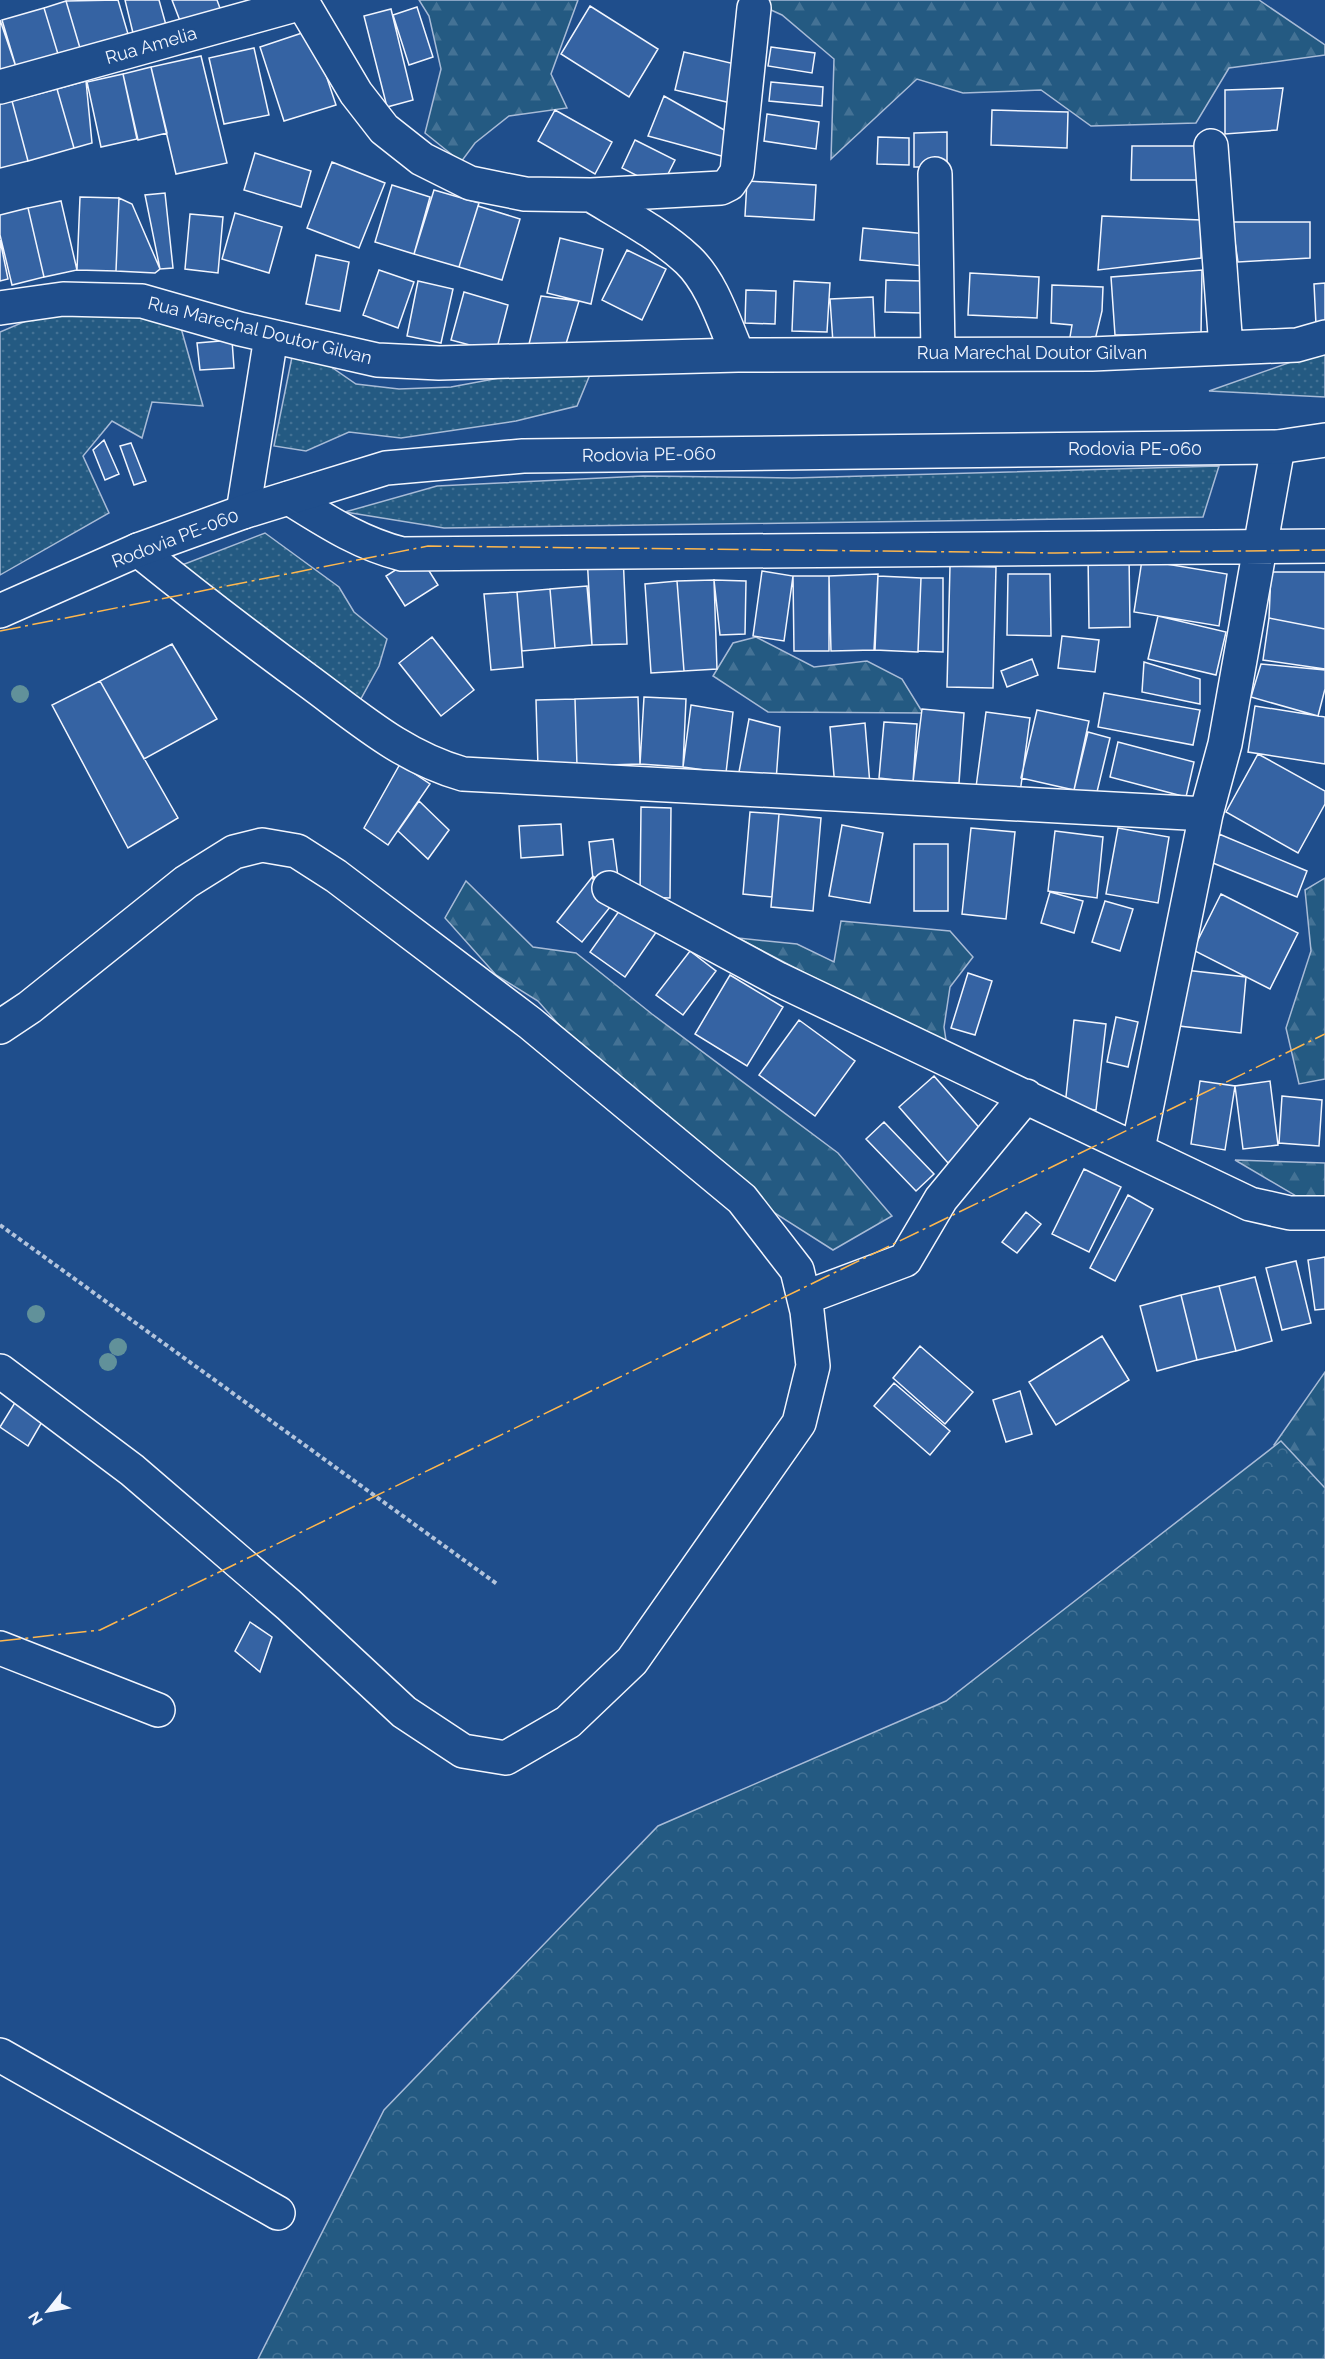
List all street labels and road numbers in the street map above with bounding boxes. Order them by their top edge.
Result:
street label: Rua Amelia [103,22,199,68]
street label: Rua Marechal Doutor Gilvan [146,292,374,368]
street label: Rua Marechal Doutor Gilvan [917,342,1147,363]
street label: Rodovia PE-060 [1068,438,1202,459]
street label: Rodovia PE-060 [582,442,716,466]
street label: Rodovia PE-060 [109,504,241,572]

